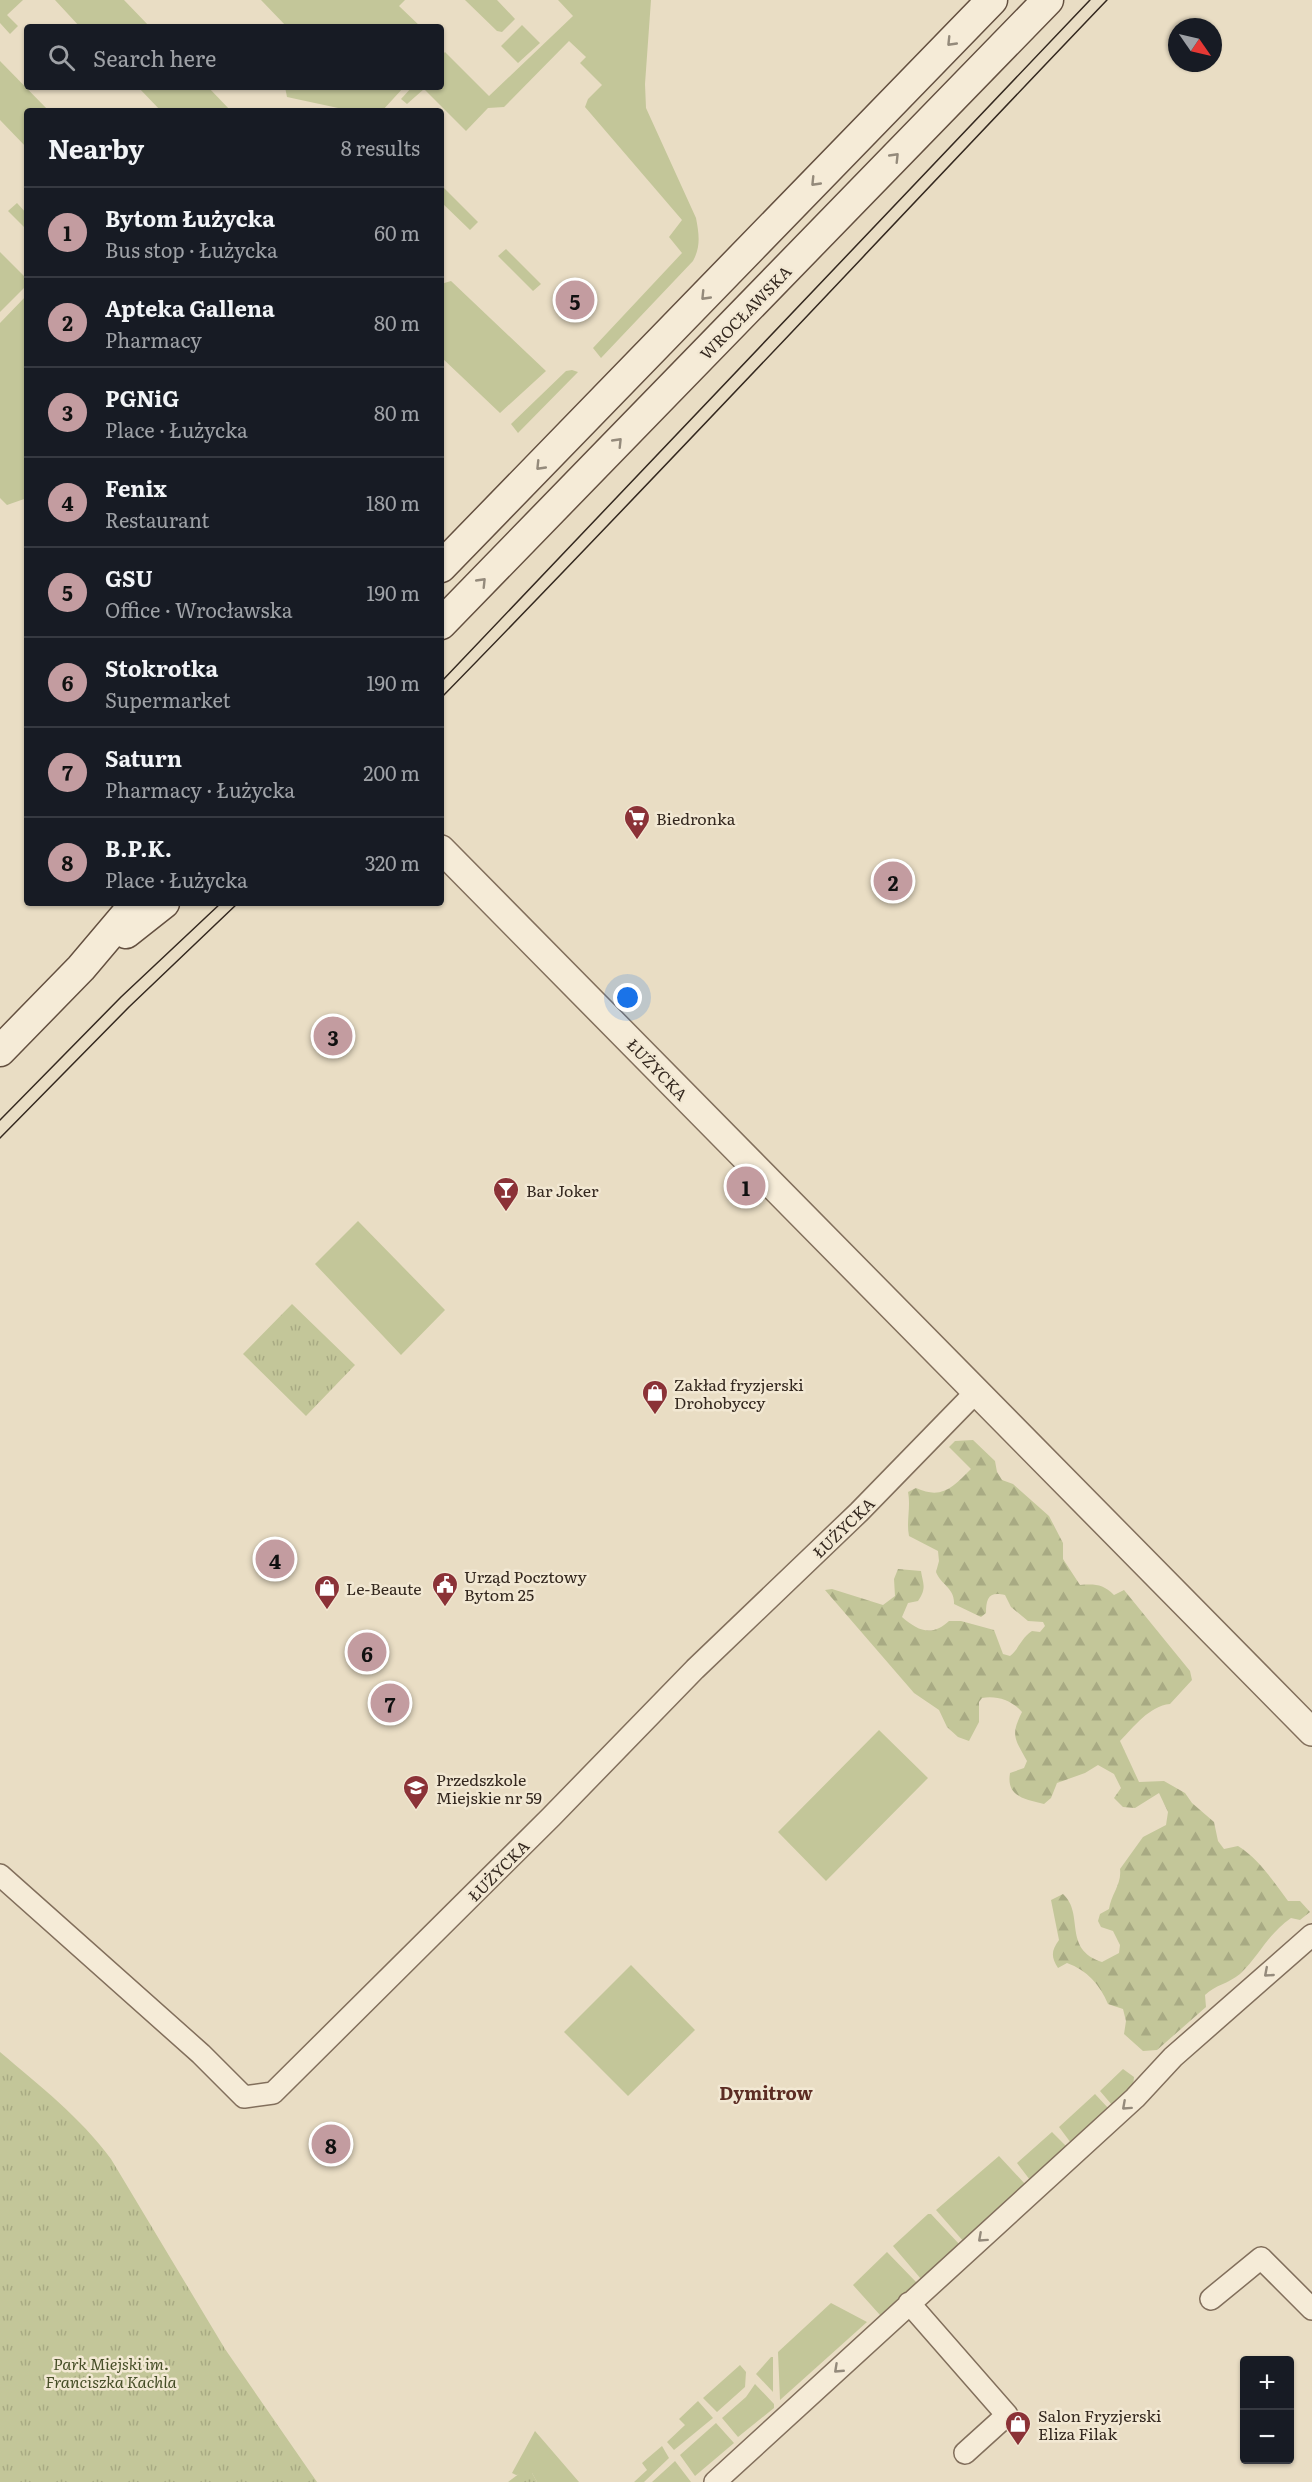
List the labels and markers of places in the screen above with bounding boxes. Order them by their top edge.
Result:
pin: 5 [556,278,594,322]
supermarket icon: Biedronka [622,803,652,841]
place label: Biedronka [656,806,736,830]
pin: 2 [874,858,912,904]
pin: 3 [314,1014,352,1058]
pin: 1 [726,1164,766,1208]
bar icon: Bar Joker [491,1175,521,1213]
place label: Bar Joker [526,1178,599,1202]
place label: Zakład fryzjerski Drohobyccy [674,1372,803,1414]
shop icon: Zakład fryzjerski Drohobyccy [640,1378,670,1416]
pin: 4 [256,1536,294,1582]
place label: Urząd Pocztowy Bytom 25 [464,1564,588,1606]
public building icon: Urząd Pocztowy Bytom 25 [430,1570,460,1608]
shop icon: Le-Beaute [312,1573,342,1611]
place label: Le-Beaute [346,1576,422,1600]
pin: 6 [348,1630,386,1674]
pin: 7 [370,1680,410,1726]
place label: Przedszkole Miejskie nr 59 [436,1767,542,1809]
school or university icon: Przedszkole Miejskie nr 59 [401,1773,431,1811]
pin: 8 [312,2122,350,2166]
place label: Salon Fryzjerski Eliza Filak [1038,2403,1161,2445]
shop icon: Salon Fryzjerski Eliza Filak [1003,2409,1033,2447]

